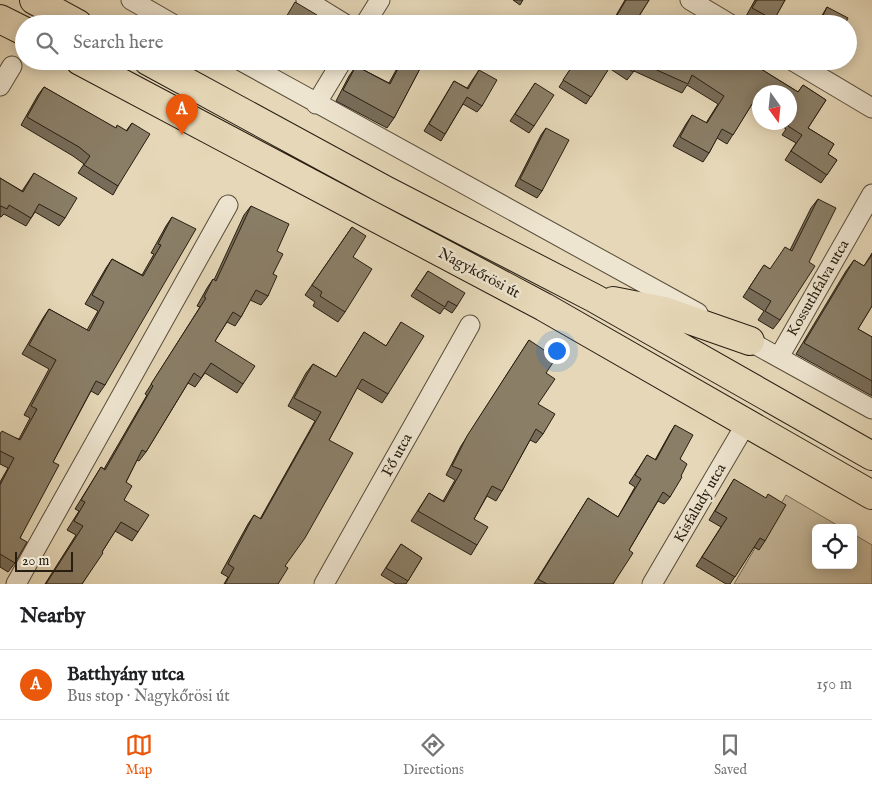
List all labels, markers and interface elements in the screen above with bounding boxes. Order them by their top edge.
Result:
search box [15,15,857,70]
icon: search [33,29,61,57]
text: Search here [73,31,164,55]
north arrow [752,85,797,130]
pin: A [166,94,198,135]
street label: Kossuthfalva utca [783,236,854,340]
street label: Nagykőrösi út [435,244,523,302]
your location [544,338,570,364]
street label: Fő utca [377,430,417,480]
street label: Kisfaludy utca [670,460,731,546]
map controls [812,524,857,569]
button: locate [812,524,857,569]
scale bar [15,549,72,572]
text: 20 m [22,552,49,570]
text: Nearby [20,603,85,630]
text: Batthyány utca [67,663,184,687]
text: A [31,675,41,695]
text: 150 m [817,675,852,695]
text: Bus stop · Nagykőrösi út [67,687,230,707]
tab: Map [125,731,153,779]
tab: Directions [403,731,464,779]
tab: Saved [714,731,747,779]

